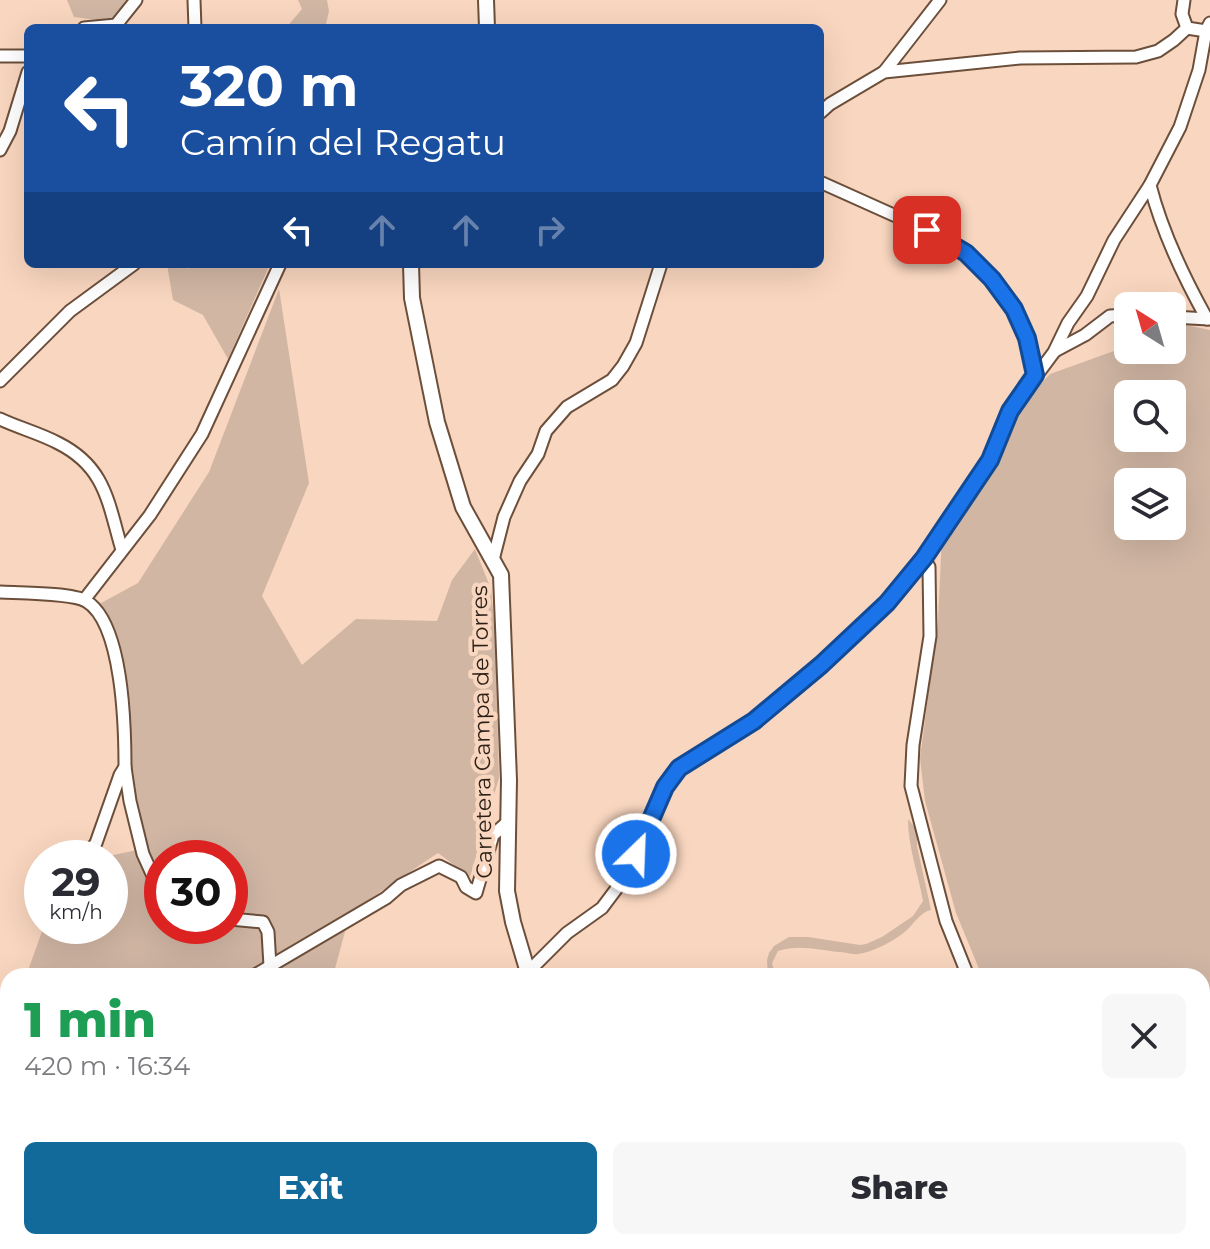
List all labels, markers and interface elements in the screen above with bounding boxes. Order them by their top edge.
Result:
text: 320 m [180,52,359,120]
icon: left [48,56,152,160]
text: Camín del Regatu [180,120,506,164]
pin [893,196,961,264]
icon: left [276,208,320,252]
icon: ahead [360,208,404,252]
icon: ahead [444,208,488,252]
icon: right [528,208,572,252]
icon: arrive [905,208,949,252]
north arrow [1114,292,1186,364]
map controls [1114,292,1186,540]
button: search [1114,380,1186,452]
button: layers [1114,468,1186,540]
street label: Carretera Campa de Torres [466,585,498,879]
position arrow [594,812,678,896]
speed limit sign: 30 [144,840,248,944]
text: 29 [51,857,101,906]
text: km/h [49,900,103,924]
text: 1 min [24,991,156,1049]
button: close [1102,994,1186,1078]
text: 420 m · 16:34 [24,1050,190,1082]
button: Exit [24,1142,597,1234]
button: Share [613,1142,1186,1234]

